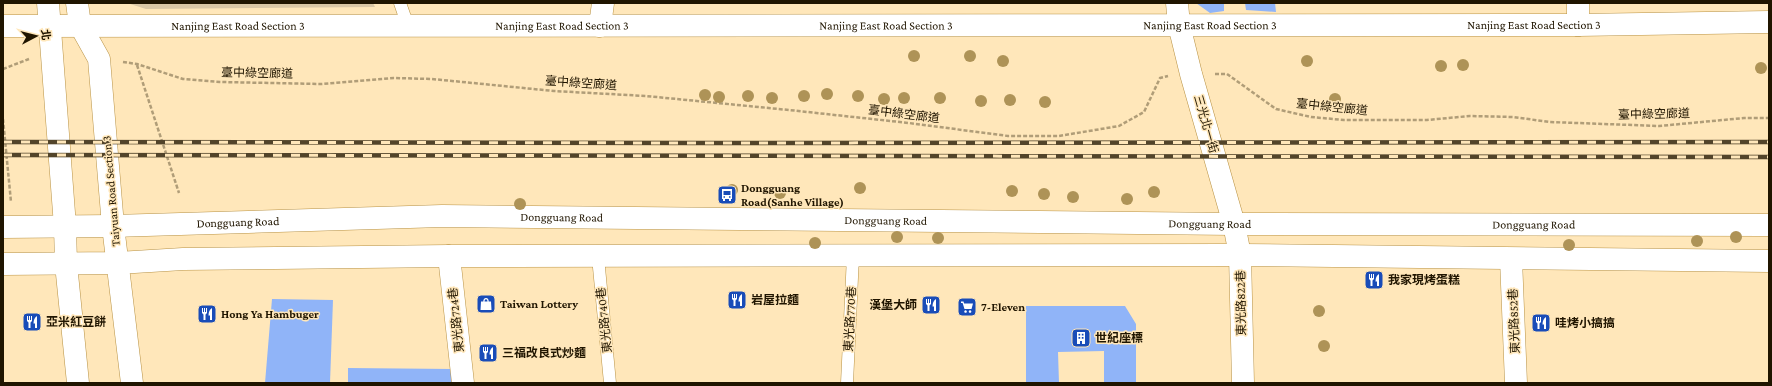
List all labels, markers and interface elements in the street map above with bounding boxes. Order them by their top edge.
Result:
north arrow [16,16,56,56]
street label: Nanjing East Road Section 3 [819,18,953,32]
street label: Nanjing East Road Section 3 [1143,18,1277,32]
street label: Nanjing East Road Section 3 [1467,18,1601,32]
street label: Nanjing East Road Section 3 [171,19,305,33]
street label: Nanjing East Road Section 3 [495,19,629,33]
text: 北 [39,29,53,41]
street label: 臺中綠空廊道 [221,65,293,81]
street label: 臺中綠空廊道 [545,74,617,92]
street label: 三光北一街 [1191,93,1221,155]
street label: 臺中綠空廊道 [1295,96,1369,118]
street label: 臺中綠空廊道 [867,103,941,125]
street label: 臺中綠空廊道 [1618,106,1690,122]
street label: Taiyuan Road Section 3 [99,135,123,247]
place label: Dongguang Road(Sanhe Village) [741,181,844,209]
bus stop icon: Dongguang Road(Sanhe Village) [716,184,738,206]
street label: Dongguang Road [520,210,604,225]
street label: Dongguang Road [844,213,928,228]
street label: Dongguang Road [196,214,280,230]
street label: Dongguang Road [1168,216,1252,231]
street label: Dongguang Road [1492,217,1576,232]
restaurant icon: 我家現烤蛋糕 [1363,269,1385,291]
street label: 東光路822巷 [1233,270,1249,336]
place label: 我家現烤蛋糕 [1388,273,1460,287]
street label: 東光路740巷 [594,286,614,354]
street label: 東光路770巷 [841,286,859,352]
street label: 東光路724巷 [446,287,466,353]
street label: 東光路852巷 [1506,288,1522,354]
restaurant icon: 岩屋拉麵 [726,289,748,311]
shop icon: Taiwan Lottery [475,293,497,315]
place label: 岩屋拉麵 [751,293,799,307]
restaurant icon: 漢堡大師 [920,294,942,316]
supermarket icon: 7-Eleven [956,296,978,318]
place label: Taiwan Lottery [500,297,578,311]
place label: 漢堡大師 [869,298,917,312]
place label: 7-Eleven [981,300,1025,314]
restaurant icon: Hong Ya Hambuger [196,303,218,325]
place label: Hong Ya Hambuger [221,307,319,321]
restaurant icon: 亞米紅豆餅 [21,311,43,333]
restaurant icon: 哇烤小搞搞 [1530,312,1552,334]
place label: 亞米紅豆餅 [46,315,106,329]
place label: 哇烤小搞搞 [1555,316,1615,330]
building icon: 世紀座標 [1070,327,1092,349]
place label: 世紀座標 [1095,331,1143,345]
restaurant icon: 三福改良式炒麵 [477,342,499,364]
place label: 三福改良式炒麵 [502,346,586,360]

